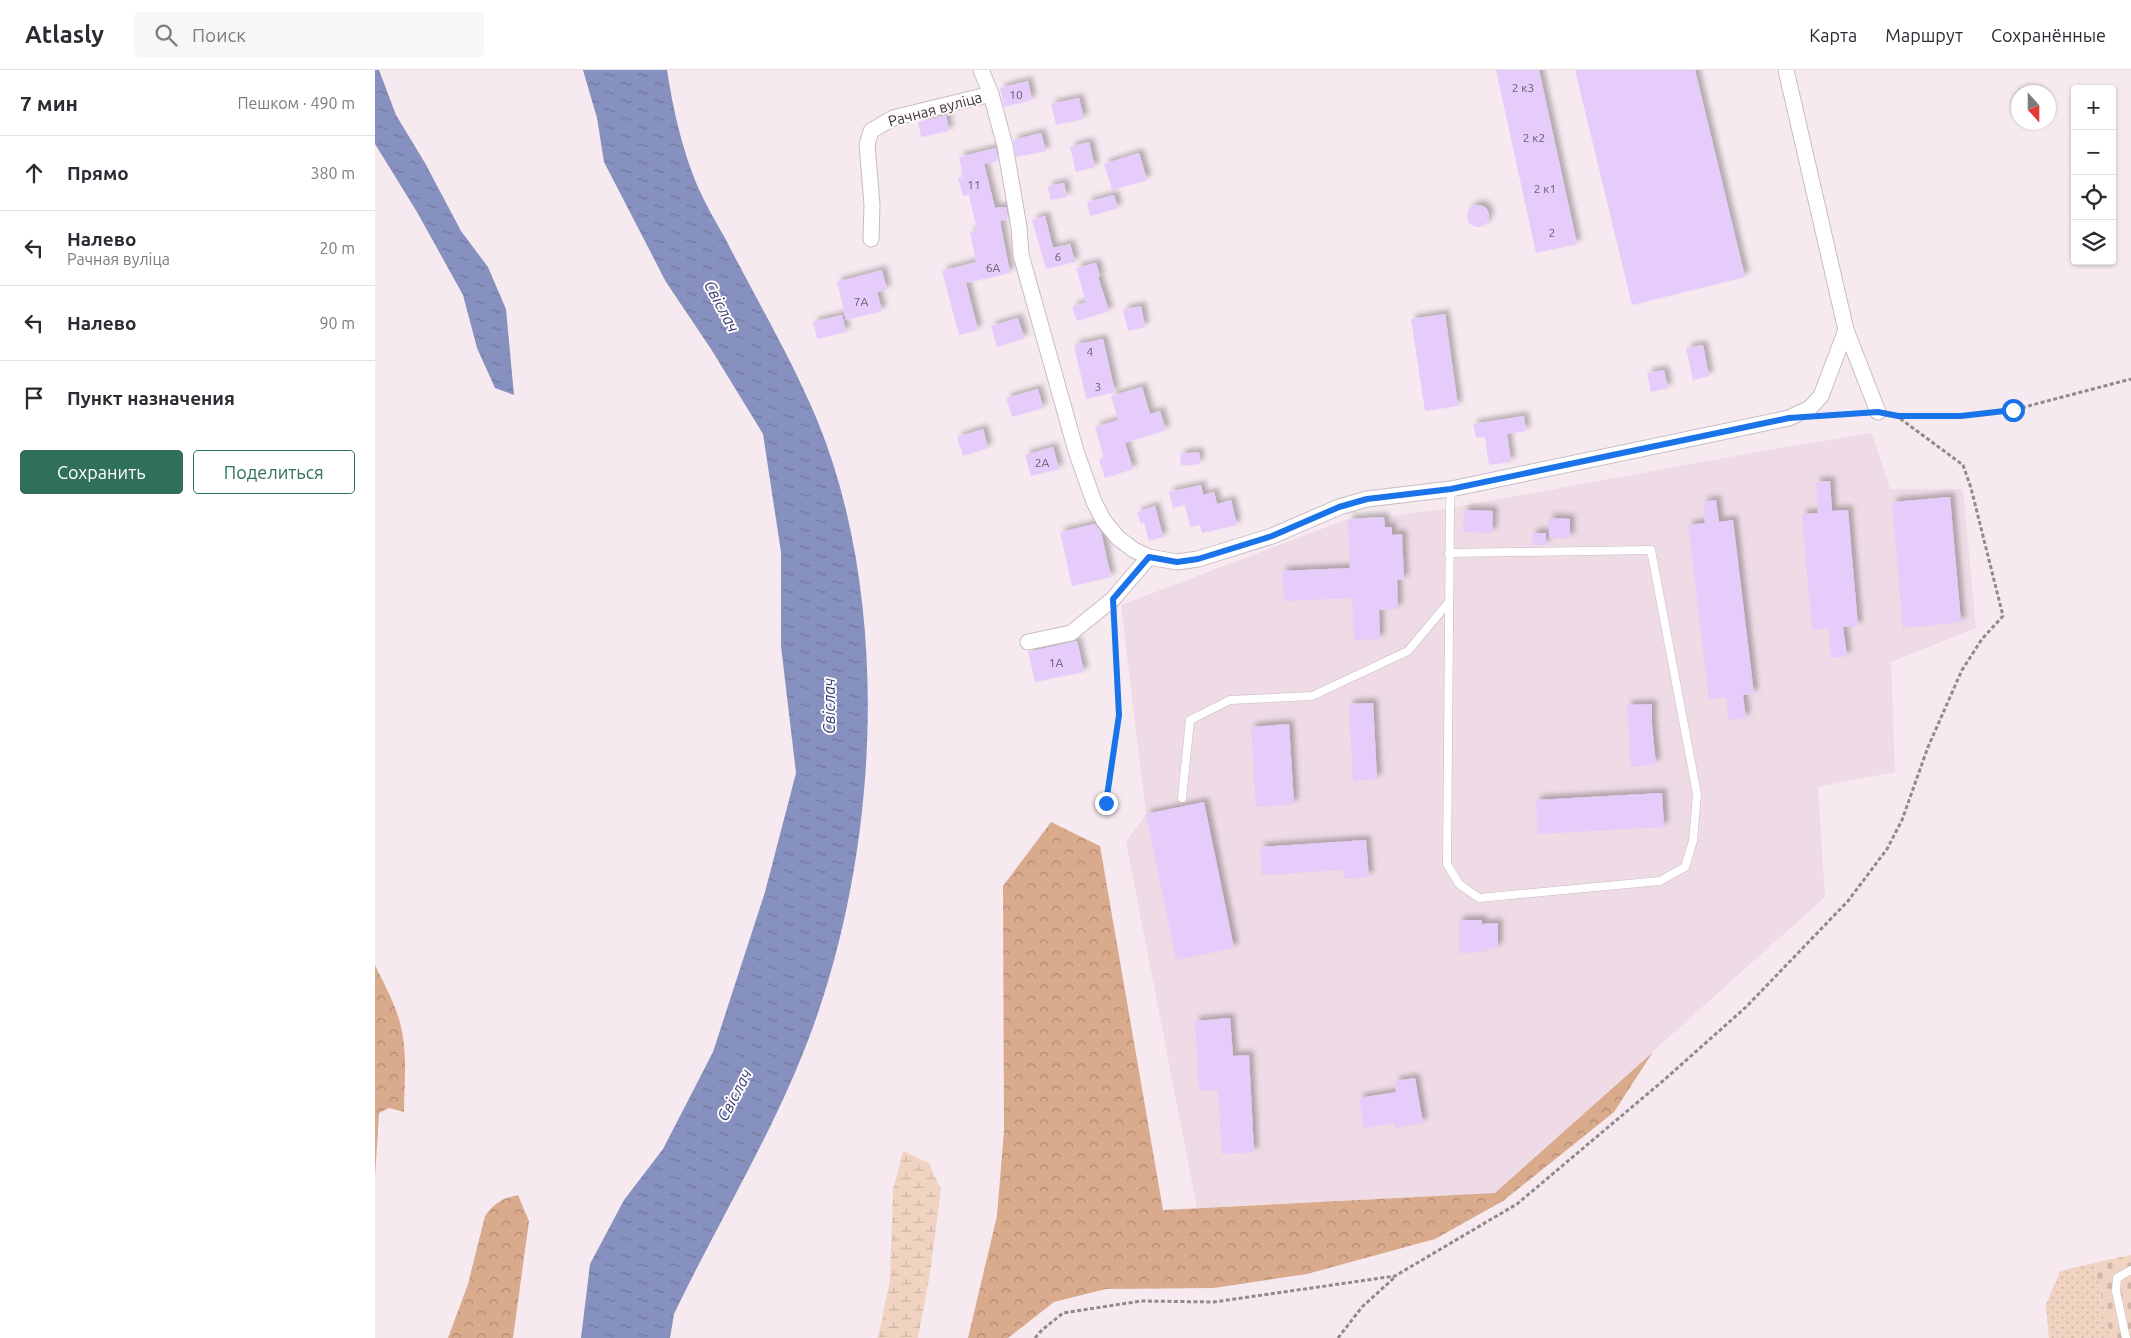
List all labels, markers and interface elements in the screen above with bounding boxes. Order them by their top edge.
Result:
search box [134,12,484,57]
text: Atlasly [25,21,104,48]
icon: search [152,21,180,49]
text: Поиск [192,24,246,46]
text: Карта [1809,25,1857,45]
text: Маршрут [1885,25,1963,45]
text: Сохранённые [1991,25,2106,45]
house number: 2 к3 [1512,81,1534,94]
north arrow [2011,85,2056,130]
map controls [2071,85,2116,265]
button: + [2071,85,2116,130]
street label: Рачная вуліца [886,88,984,130]
house number: 10 [1009,88,1023,101]
text: 7 мин [20,91,78,115]
text: Пешком · 490 m [237,94,355,112]
button: − [2071,130,2116,175]
house number: 2 к2 [1523,131,1545,144]
icon: ahead [20,159,48,187]
text: Прямо [67,162,129,184]
text: 380 m [310,164,355,182]
button: locate [2071,175,2116,220]
house number: 11 [967,178,981,191]
house number: 2 к1 [1534,182,1556,195]
button: layers [2071,220,2116,265]
house number: 2 [1549,226,1555,239]
text: Налево [67,228,136,250]
icon: left [20,234,48,262]
text: 20 m [319,239,355,257]
text: Рачная вуліца [67,250,170,268]
house number: 6 [1055,250,1062,263]
house number: 6А [986,261,1000,274]
water label: Свіслач [701,277,743,335]
house number: 7А [854,295,868,308]
icon: left [20,309,48,337]
text: Налево [67,312,136,334]
text: 90 m [319,314,355,332]
house number: 4 [1087,345,1094,358]
house number: 3 [1095,380,1101,393]
icon: arrive [20,384,48,412]
text: Пункт назначения [67,387,235,409]
route start [2002,399,2025,422]
button: Сохранить [20,450,183,494]
button: Поделиться [193,450,355,494]
house number: 2А [1035,456,1049,469]
house number: 1А [1049,656,1063,669]
water label: Свіслач [820,678,838,734]
route end [1095,792,1118,815]
water label: Свіслач [713,1066,755,1124]

